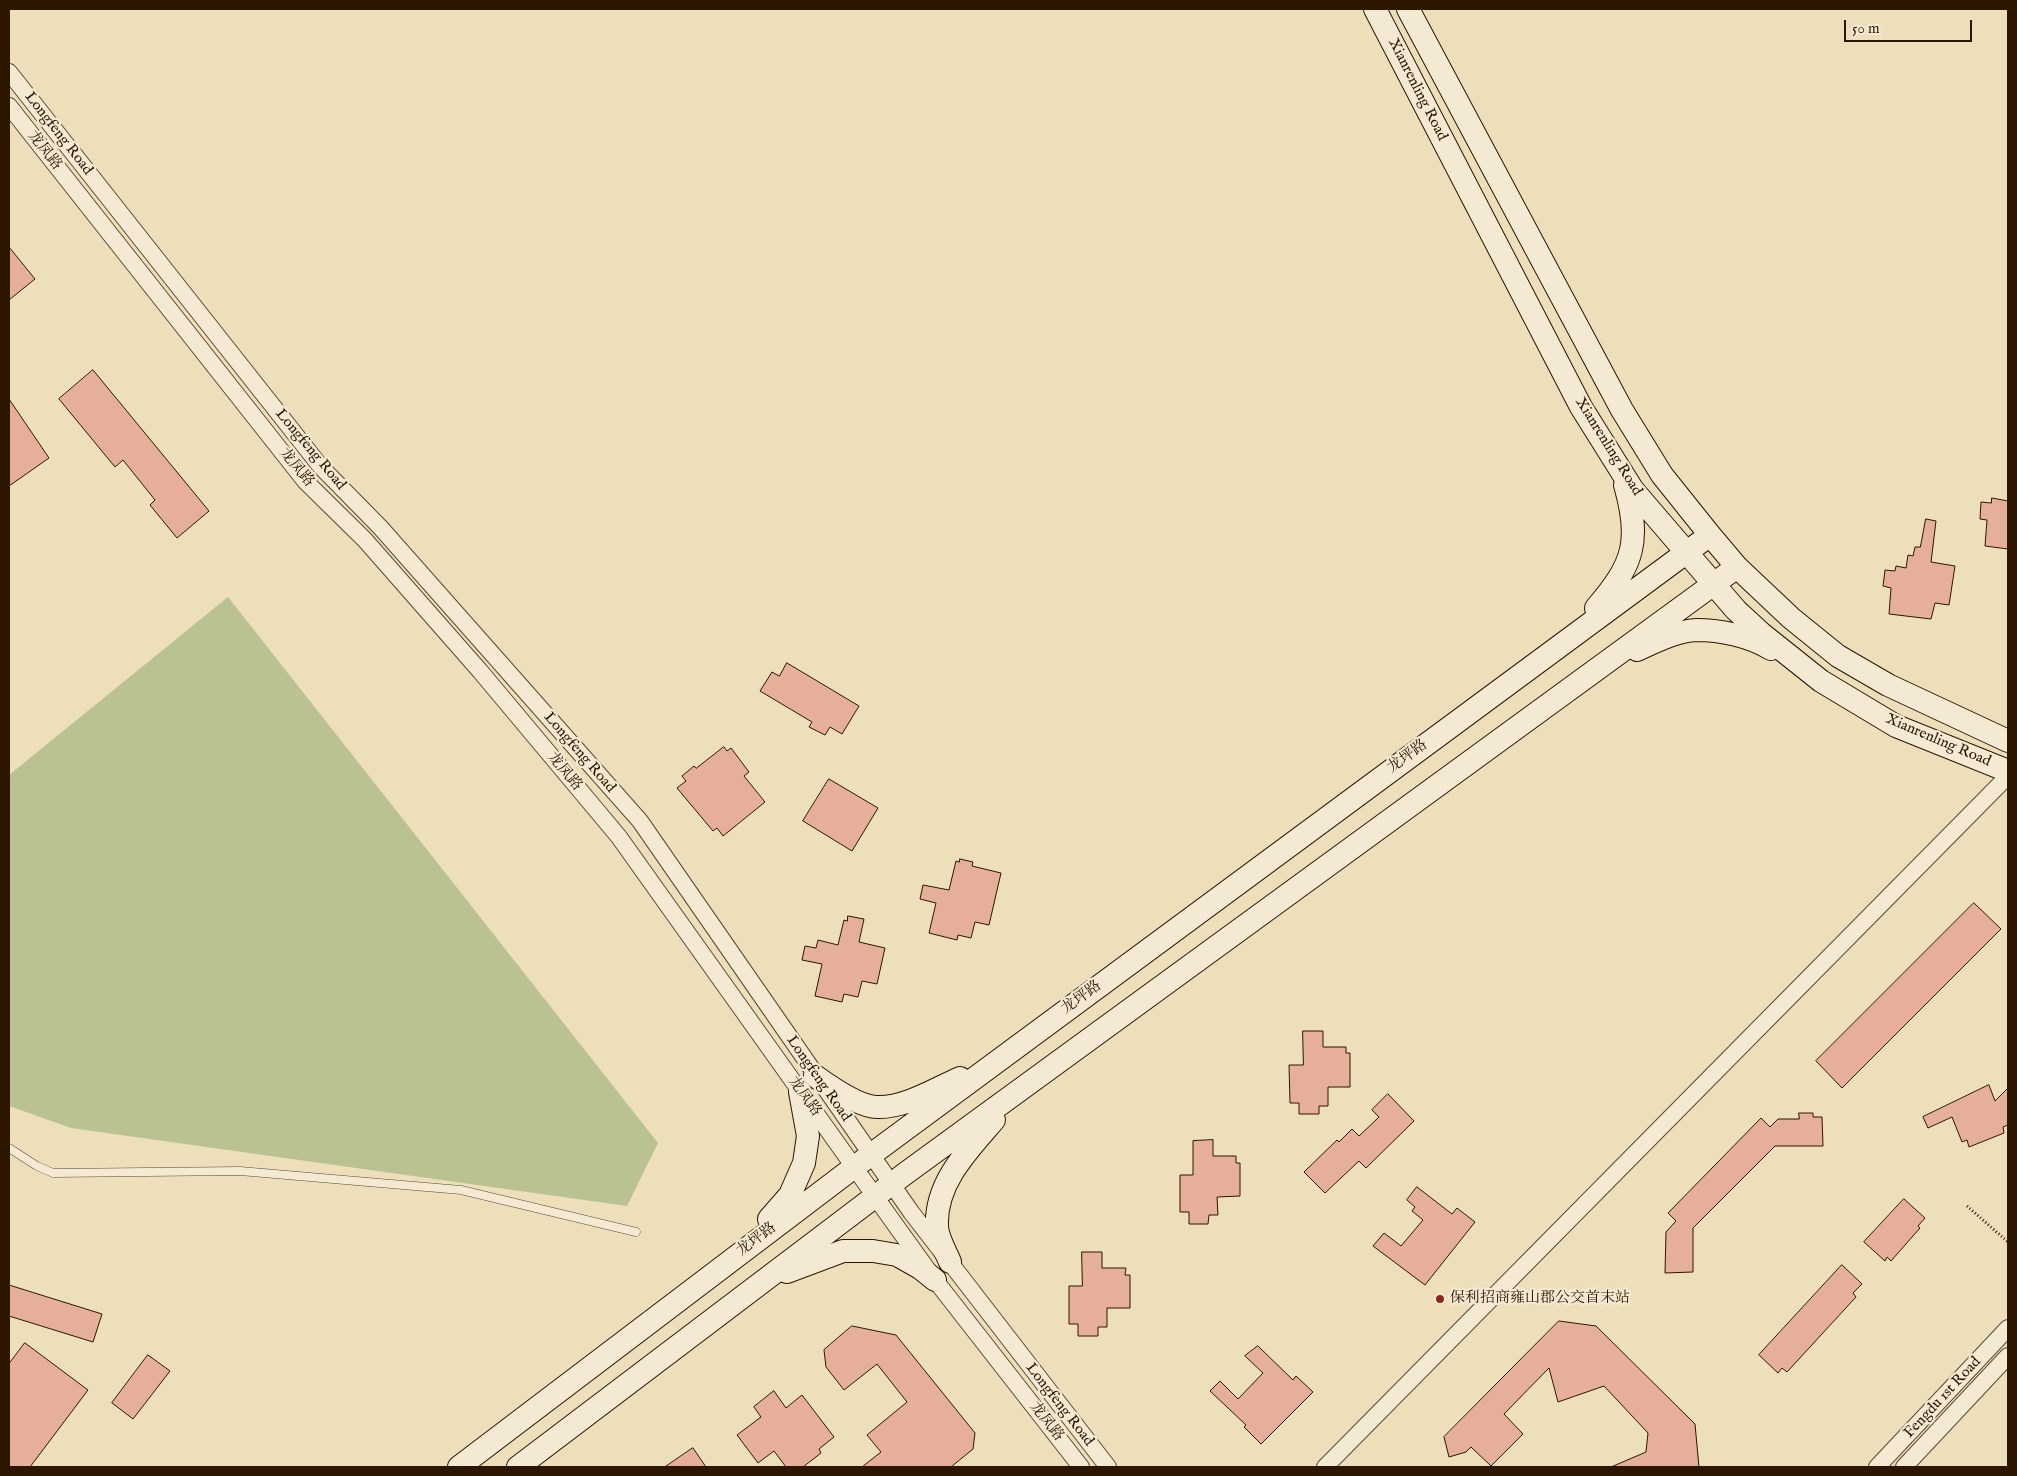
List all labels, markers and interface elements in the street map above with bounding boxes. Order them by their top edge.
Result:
scale bar [1847,10,1974,42]
text: 50 m [1852,19,1880,38]
street label: Xianrenling Road [1383,36,1451,144]
street label: Longfeng Road [20,89,96,179]
street label: 龙凤路 [23,128,65,174]
street label: Xianrenling Road [1571,395,1645,499]
street label: Longfeng Road [271,406,349,494]
street label: 龙凤路 [275,445,317,491]
street label: Longfeng Road [539,709,619,797]
street label: Xianrenling Road [1883,711,1993,771]
street label: 龙坪路 [1385,736,1431,778]
street label: 龙凤路 [543,749,585,795]
street label: 龙坪路 [1059,977,1105,1019]
street label: Longfeng Road [782,1033,854,1125]
street label: 龙凤路 [783,1074,825,1120]
street label: 龙坪路 [734,1219,780,1261]
place label: 保利招商雍山郡公交首末站 [1450,1290,1630,1308]
marker: 保利招商雍山郡公交首末站 [1434,1293,1446,1305]
street label: Fengdu 1st Road [1901,1354,1985,1442]
street label: Longfeng Road [1021,1360,1097,1450]
street label: 龙凤路 [1025,1399,1067,1445]

